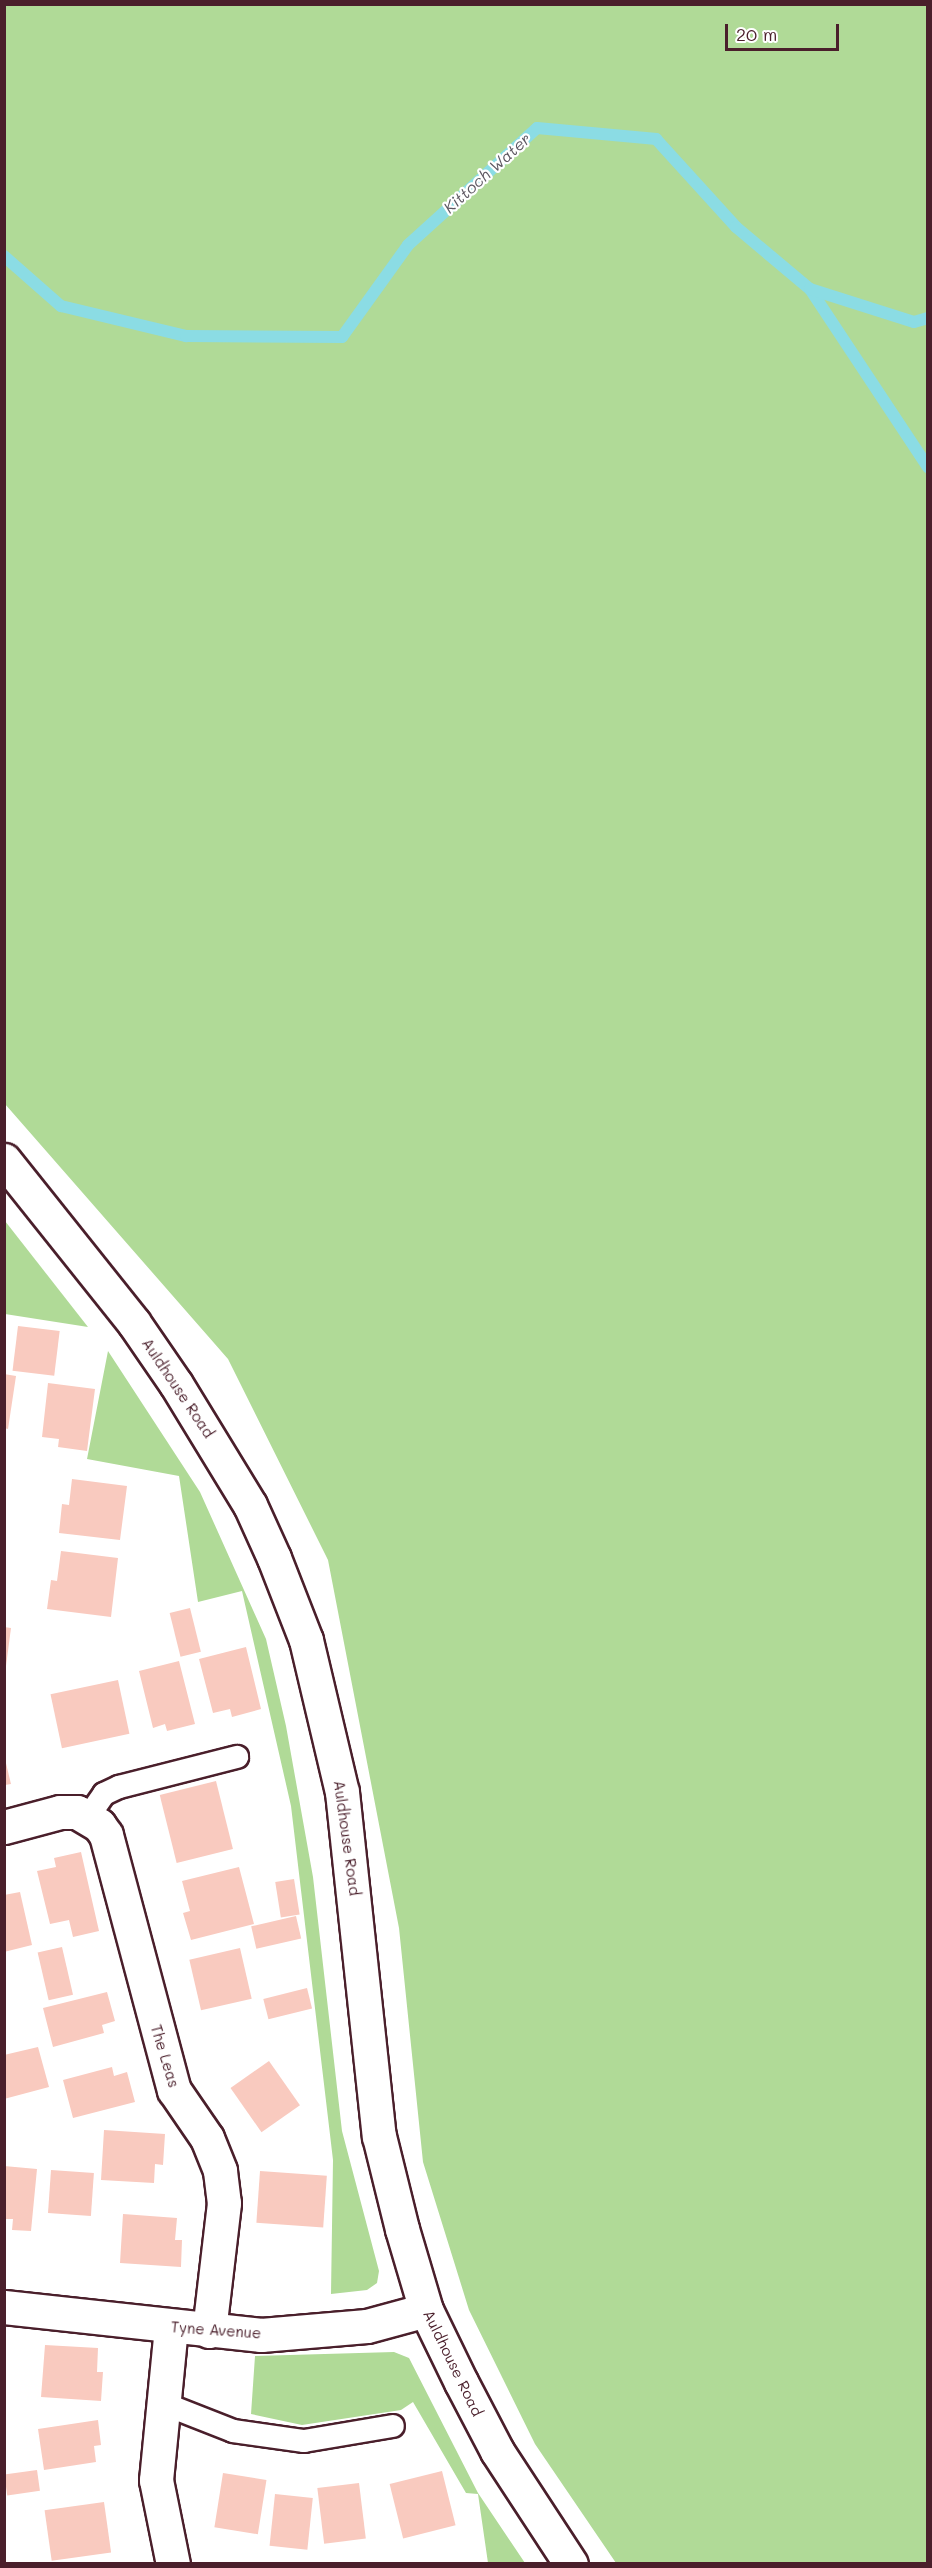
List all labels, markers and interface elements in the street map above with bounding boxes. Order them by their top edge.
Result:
scale bar [728,12,842,50]
text: 20 m [736,22,777,46]
water label: Kittoch Water [439,129,535,217]
street label: Auldhouse Road [138,1335,218,1441]
street label: Auldhouse Road [330,1779,364,1897]
street label: The Leas [147,2022,183,2090]
street label: Auldhouse Road [419,2307,487,2419]
street label: Tyne Avenue [170,2318,262,2342]

